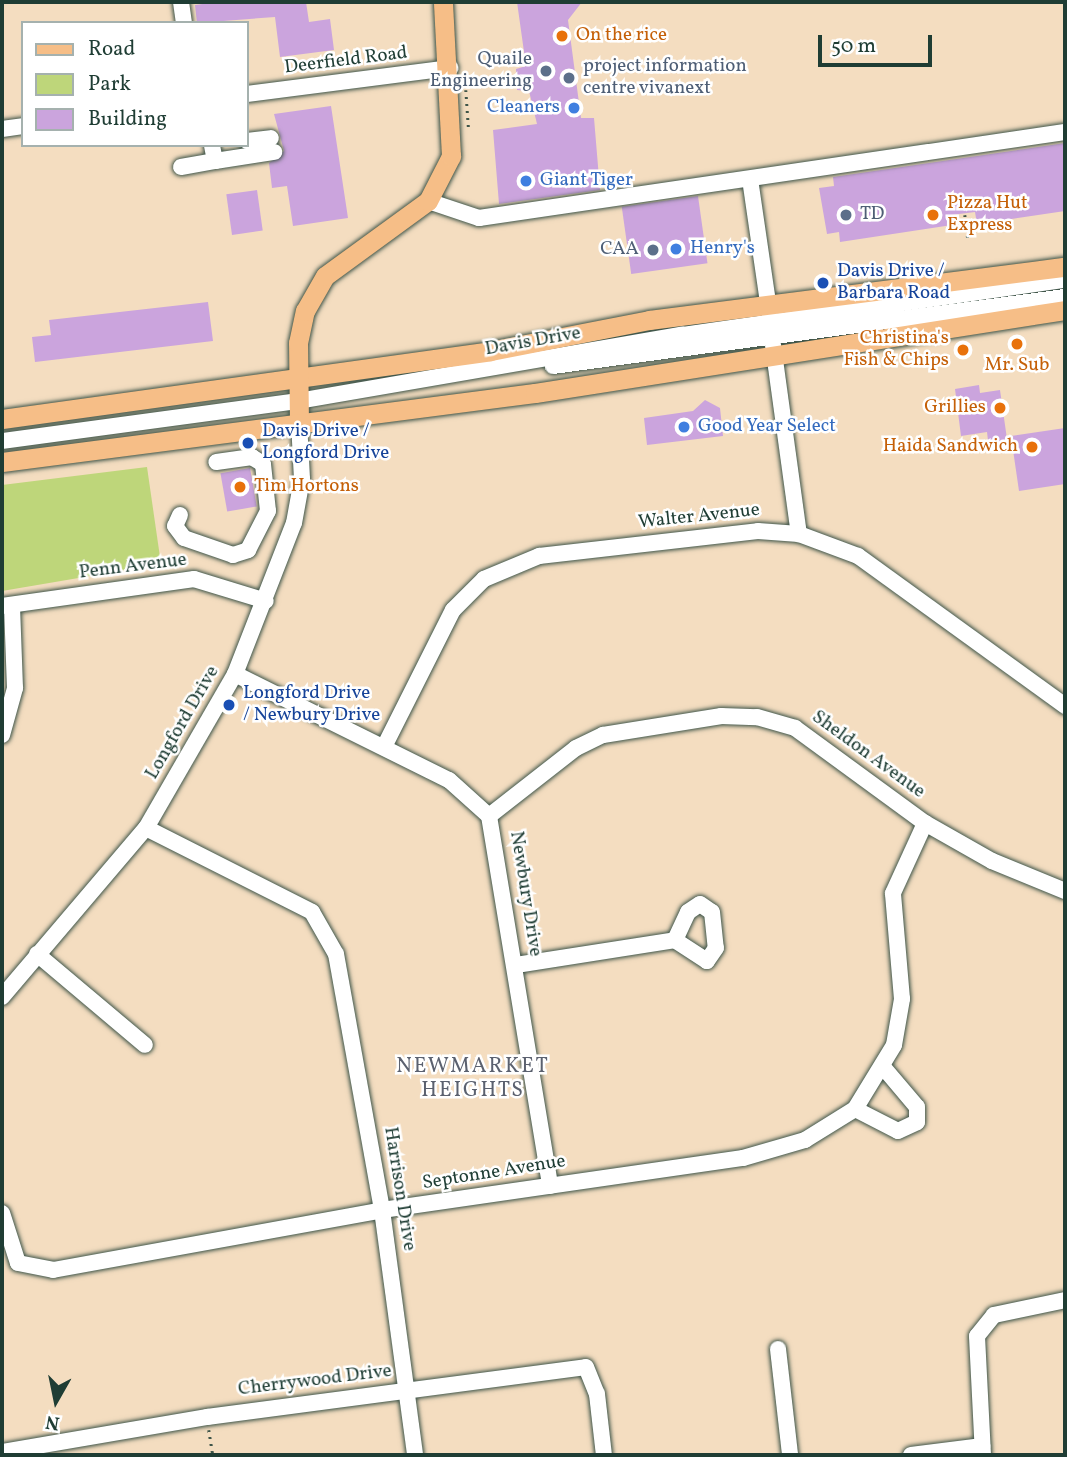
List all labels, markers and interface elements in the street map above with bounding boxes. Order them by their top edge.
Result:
legend [21,21,248,147]
scale bar [822,21,936,65]
place label: On the rice [576,25,667,47]
marker: On the rice [554,28,570,44]
text: 50 m [831,32,876,61]
text: Road [88,35,135,64]
street label: Deerfield Road [283,42,409,80]
place label: Quaile Engineering [430,49,532,93]
place label: project information centre vivanext [583,56,747,100]
marker: Quaile Engineering [538,63,554,79]
text: Park [88,70,131,99]
marker: project information centre vivanext [561,70,577,86]
place label: Cleaners [487,97,560,119]
marker: Cleaners [566,100,582,116]
text: Building [88,105,167,134]
place label: Giant Tiger [540,170,633,192]
marker: Giant Tiger [518,173,534,189]
place label: Pizza Hut Express [947,193,1028,237]
place label: TD [860,204,884,226]
marker: TD [838,207,854,223]
marker: Pizza Hut Express [925,207,941,223]
place label: Henry's [690,238,755,260]
place label: CAA [600,239,639,261]
marker: Henry's [668,241,684,257]
marker: CAA [645,242,661,258]
place label: Davis Drive / Barbara Road [837,261,950,305]
marker: Davis Drive / Barbara Road [815,275,831,291]
street label: Davis Drive [483,322,583,362]
place label: Christina's Fish & Chips [844,328,949,372]
marker: Mr. Sub [1009,336,1025,352]
marker: Christina's Fish & Chips [955,342,971,358]
place label: Mr. Sub [985,355,1049,377]
place label: Grillies [924,397,986,419]
marker: Grillies [992,400,1008,416]
place label: Good Year Select [698,416,836,438]
marker: Good Year Select [676,419,692,435]
place label: Davis Drive / Longford Drive [262,421,389,465]
marker: Davis Drive / Longford Drive [240,435,256,451]
place label: Haida Sandwich [883,436,1018,458]
marker: Haida Sandwich [1024,439,1040,455]
place label: Tim Hortons [254,476,359,498]
marker: Tim Hortons [232,479,248,495]
street label: Walter Avenue [637,499,761,535]
street label: Penn Avenue [78,549,188,585]
street label: Longford Drive [141,662,225,784]
place label: Longford Drive / Newbury Drive [243,683,381,727]
marker: Longford Drive / Newbury Drive [221,697,237,713]
street label: Sheldon Avenue [807,706,929,804]
street label: Newbury Drive [504,829,546,959]
district label: NEWMARKET HEIGHTS [397,1054,549,1104]
street label: Harrison Drive [378,1125,420,1253]
street label: Septonne Avenue [421,1150,567,1196]
street label: Cherrywood Drive [237,1360,393,1402]
north arrow [21,1366,91,1436]
text: N [44,1408,62,1436]

